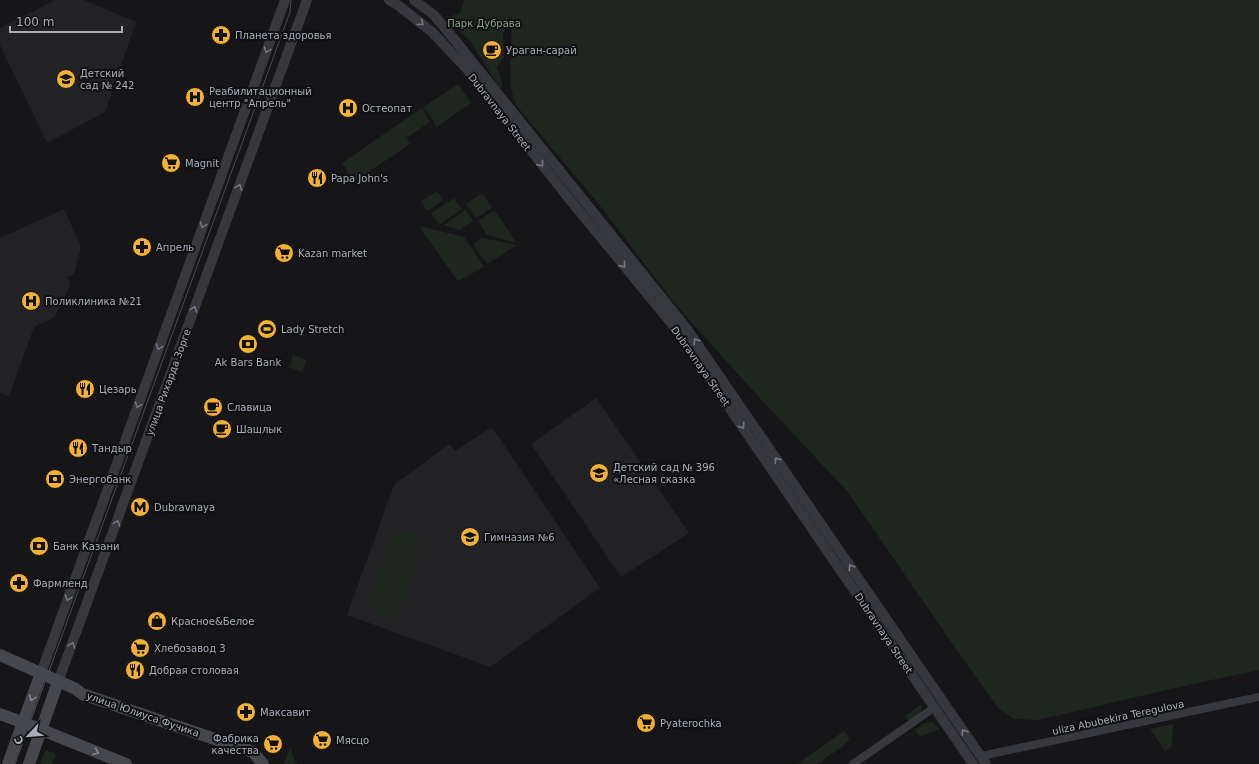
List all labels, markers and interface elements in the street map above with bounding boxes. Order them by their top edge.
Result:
scale bar [10,8,122,34]
text: 100 m [16,15,54,29]
one-way arrow [416,18,423,25]
park label: Парк Дубрава [447,18,521,29]
pharmacy icon: Планета здоровья [210,24,232,46]
place label: Планета здоровья [235,30,331,41]
cafe icon: Ураган-сарай [481,39,503,61]
place label: Ураган-сарай [506,45,577,56]
one-way arrow [263,46,271,53]
school or university icon: Детский сад № 242 [55,68,77,90]
place label: Детский сад № 242 [80,68,134,91]
street label: Dubravnaya Street [466,72,533,153]
hospital icon: Реабилитационный центр "Апрель" [184,86,206,108]
place label: Реабилитационный центр "Апрель" [209,86,312,109]
hospital icon: Остеопат [337,97,359,119]
place label: Остеопат [362,103,412,114]
supermarket icon: Magnit [160,152,182,174]
place label: Magnit [185,158,219,169]
one-way arrow [537,159,544,167]
restaurant icon: Papa John's [306,167,328,189]
place label: Papa John's [331,173,388,184]
one-way arrow [234,183,242,190]
one-way arrow [200,221,208,228]
pharmacy icon: Апрель [131,236,153,258]
place label: Апрель [156,242,194,253]
supermarket icon: Kazan market [273,242,295,264]
place label: Kazan market [298,248,367,259]
one-way arrow [619,260,626,268]
hospital icon: Поликлиника №21 [20,290,42,312]
place label: Поликлиника №21 [45,296,142,307]
one-way arrow [190,306,198,313]
sports icon: Lady Stretch [256,318,278,340]
place label: Lady Stretch [281,324,344,335]
street label: Dubravnaya Street [669,324,732,408]
street label: улица Рихарда Зорге [144,327,193,437]
bank icon: Ak Bars Bank [237,333,259,355]
one-way arrow [693,338,701,345]
one-way arrow [156,344,164,351]
place label: Ak Bars Bank [215,357,281,368]
restaurant icon: Цезарь [74,378,96,400]
place label: Цезарь [99,384,137,395]
cafe icon: Славица [202,396,224,418]
one-way arrow [135,402,143,409]
place label: Славица [227,402,272,413]
cafe icon: Шашлык [211,418,233,440]
one-way arrow [737,421,744,428]
place label: Шашлык [236,424,282,435]
restaurant icon: Тандыр [67,437,89,459]
place label: Тандыр [91,443,132,454]
one-way arrow [774,457,782,464]
school or university icon: Детский сад № 396 «Лесная сказка [588,462,610,484]
place label: Детский сад № 396 «Лесная сказка [613,462,715,485]
bank icon: Энергобанк [44,468,66,490]
place label: Энергобанк [69,474,131,485]
metro station icon: Dubravnaya [129,496,151,518]
place label: Dubravnaya [154,502,215,513]
one-way arrow [112,520,120,527]
school or university icon: Гимназия №6 [459,526,481,548]
place label: Гимназия №6 [484,532,555,543]
bank icon: Банк Казани [28,535,50,557]
place label: Банк Казани [53,541,119,552]
one-way arrow [848,564,856,571]
pharmacy icon: Фармленд [8,572,30,594]
place label: Фармленд [33,578,88,589]
street label: Dubravnaya Street [853,591,915,676]
one-way arrow [65,595,73,602]
shop icon: Красное&Белое [146,610,168,632]
place label: Красное&Белое [171,616,254,627]
supermarket icon: Хлебозавод 3 [129,637,151,659]
one-way arrow [67,642,75,649]
place label: Хлебозавод 3 [154,643,226,654]
restaurant icon: Добрая столовая [124,659,146,681]
place label: Добрая столовая [149,665,239,676]
street label: улица Юлиуса Фучика [85,690,201,739]
one-way arrow [28,694,36,701]
street label: uliza Abubekira Teregulova [1051,698,1185,737]
pharmacy icon: Максавит [235,701,257,723]
place label: Максавит [260,707,311,718]
supermarket icon: Pyaterochka [635,712,657,734]
north arrow [8,716,48,756]
place label: Pyaterochka [660,718,722,729]
supermarket icon: Мясцо [311,729,333,751]
one-way arrow [961,729,969,736]
place label: Фабрика качества [211,733,259,756]
supermarket icon: Фабрика качества [262,733,284,755]
text: С [12,734,27,747]
place label: Мясцо [336,735,369,746]
one-way arrow [93,747,100,755]

